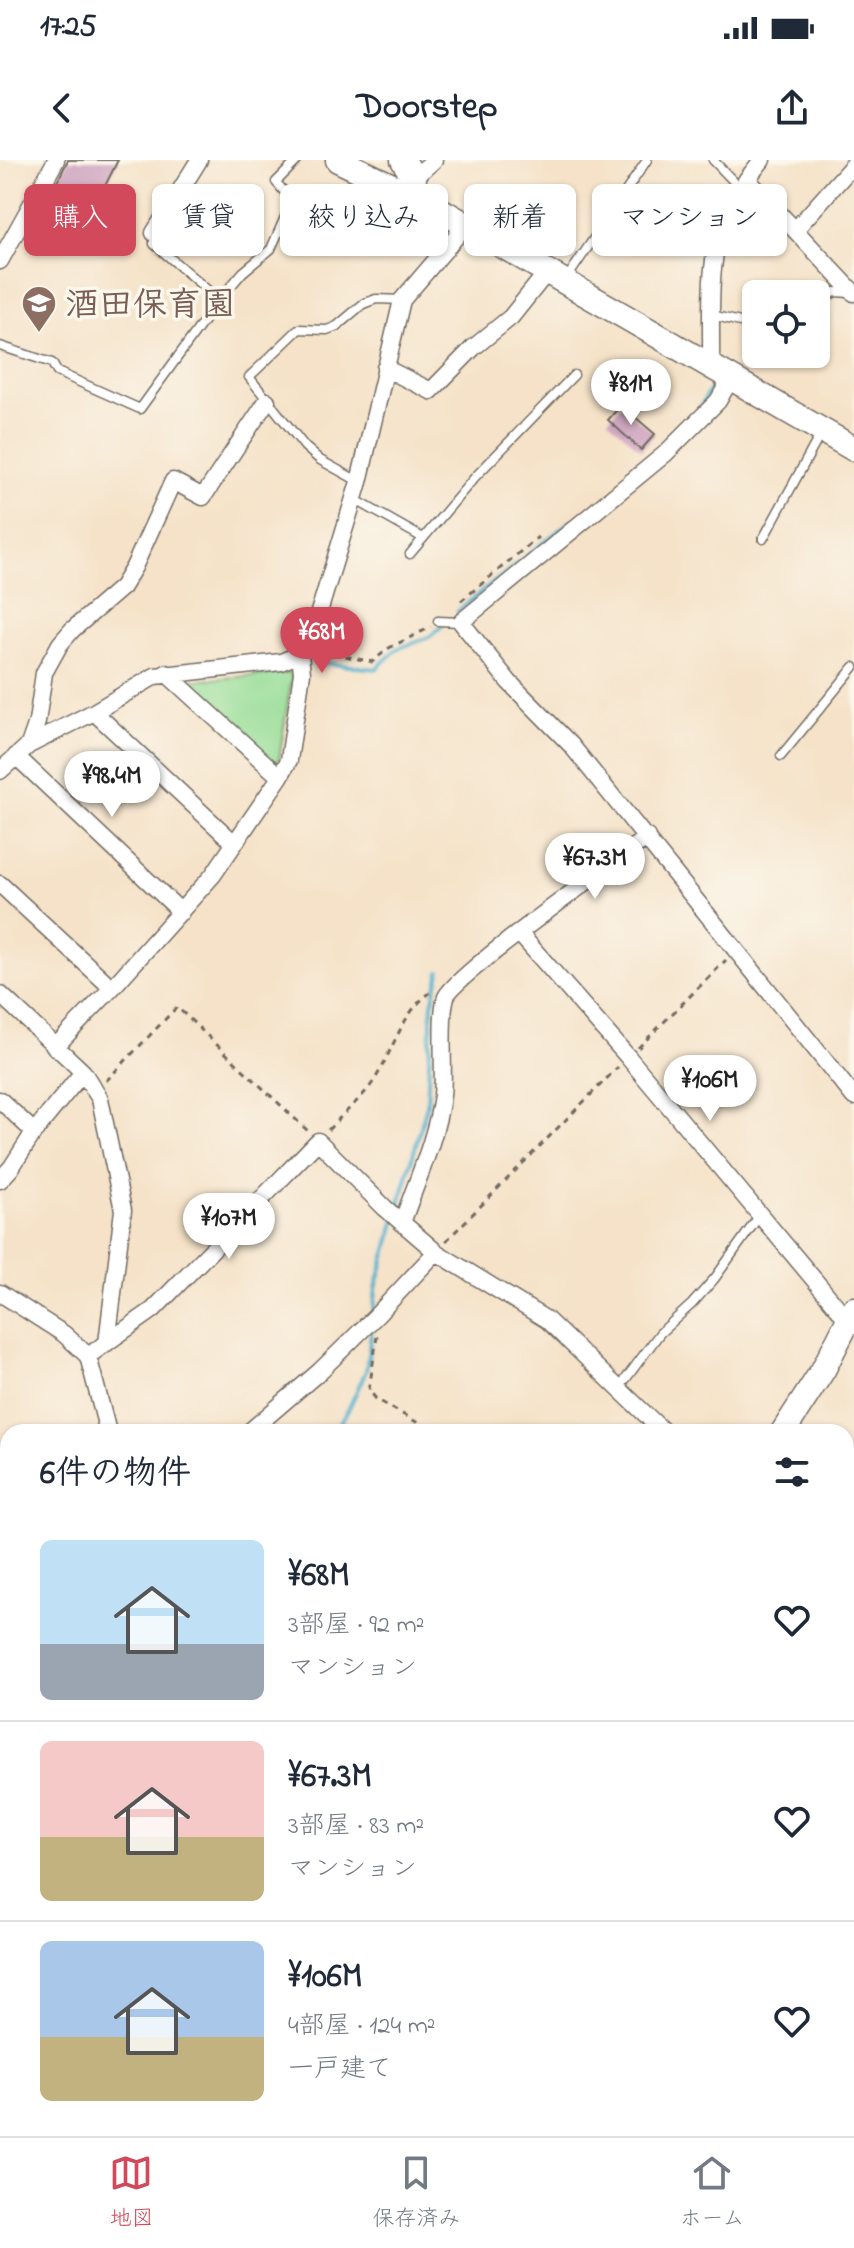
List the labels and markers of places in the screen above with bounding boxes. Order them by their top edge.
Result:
place label: 酒田保育園 [65,282,235,332]
school or university icon: 酒田保育園 [20,284,58,334]
pin: ¥81M [584,359,678,427]
pin: ¥68M [275,607,369,675]
pin: ¥98.4M [47,751,177,819]
pin: ¥67.3M [530,833,660,901]
pin: ¥106M [654,1055,766,1123]
pin: ¥107M [173,1193,285,1261]

